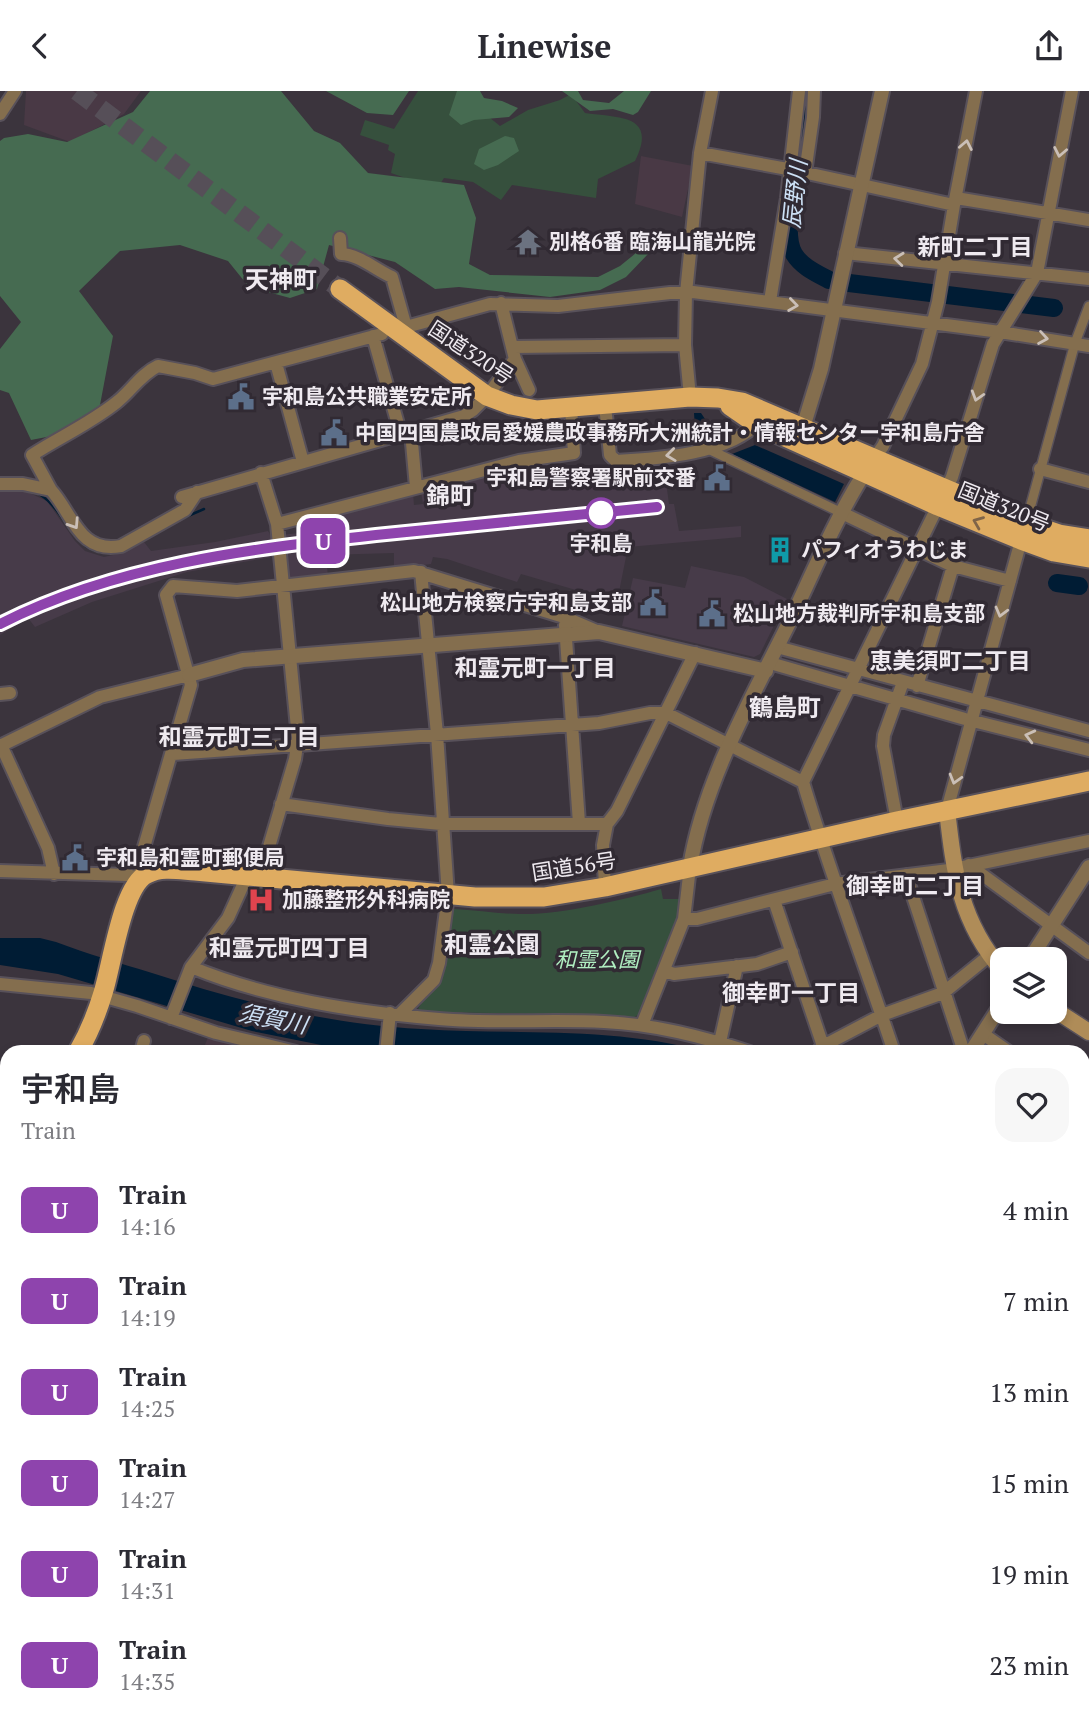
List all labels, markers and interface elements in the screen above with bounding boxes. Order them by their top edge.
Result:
text: Linewise [477,25,612,67]
icon: back [21,27,59,65]
icon: share [1030,27,1068,65]
one-way arrow [958,139,973,150]
one-way arrow [1053,146,1068,158]
water label: 辰野川 [775,155,814,230]
temple icon: 別格6番 臨海山龍光院 [513,227,543,257]
place label: 別格6番 臨海山龍光院 [549,227,756,255]
district label: 新町二丁目 [918,231,1033,262]
one-way arrow [893,251,905,266]
district label: 天神町 [245,263,317,295]
one-way arrow [787,297,799,312]
street label: 国道320号 [423,314,520,390]
one-way arrow [1037,330,1049,345]
public building icon: 宇和島公共職業安定所 [226,382,256,412]
place label: 宇和島公共職業安定所 [262,382,472,410]
one-way arrow [971,389,986,401]
public building icon: 中国四国農政局愛媛農政事務所大洲統計・情報センター宇和島庁舎 [319,418,349,448]
place label: 中国四国農政局愛媛農政事務所大洲統計・情報センター宇和島庁舎 [355,418,985,446]
one-way arrow [665,448,677,463]
place label: 宇和島警察署駅前交番 [486,463,696,491]
public building icon: 宇和島警察署駅前交番 [702,463,732,493]
street label: 国道320号 [954,475,1054,537]
district label: 錦町 [426,479,474,511]
marker: 宇和島 [586,498,616,528]
one-way arrow [66,516,78,529]
one-way arrow [973,516,985,530]
line badge: U [300,518,346,564]
text: U [314,525,332,557]
place label: 宇和島 [570,529,633,557]
building icon: パフィオうわじま [765,535,795,565]
place label: パフィオうわじま [801,535,969,563]
place label: 松山地方検察庁宇和島支部 [380,588,632,616]
public building icon: 松山地方検察庁宇和島支部 [638,588,668,618]
public building icon: 松山地方裁判所宇和島支部 [697,599,727,629]
place label: 松山地方裁判所宇和島支部 [733,599,985,627]
one-way arrow [995,606,1009,618]
district label: 恵美須町二丁目 [870,645,1031,676]
district label: 和霊元町一丁目 [455,652,616,683]
district label: 鶴島町 [749,691,821,723]
district label: 和霊元町三丁目 [159,721,320,752]
one-way arrow [1025,730,1037,744]
one-way arrow [949,773,963,785]
public building icon: 宇和島和霊町郵便局 [60,843,90,873]
place label: 宇和島和霊町郵便局 [96,843,285,871]
street label: 国道56号 [529,846,618,887]
district label: 御幸町二丁目 [846,870,984,901]
hospital icon: 加藤整形外科病院 [246,885,276,915]
place label: 加藤整形外科病院 [282,885,450,913]
district label: 和霊公園 [444,928,540,960]
district label: 和霊元町四丁目 [209,932,370,963]
park label: 和霊公園 [555,945,642,973]
map controls [990,947,1067,1024]
button: layers [990,947,1067,1024]
district label: 御幸町一丁目 [722,977,860,1008]
water label: 須賀川 [236,997,313,1041]
text: 宇和島 [21,1067,120,1110]
button: heart [995,1068,1069,1142]
text: Train [21,1115,76,1146]
text: Train [119,1177,187,1211]
text: 4 min [1003,1193,1069,1227]
text: U [51,1194,68,1226]
text: 14:16 [119,1211,176,1242]
text: Train [119,1268,187,1302]
text: 7 min [1003,1284,1069,1318]
text: U [51,1285,68,1317]
text: 14:19 [119,1302,176,1333]
text: Train [119,1359,187,1393]
text: 13 min [989,1375,1069,1409]
text: U [51,1376,68,1408]
text: 14:25 [119,1393,176,1424]
text: Train [119,1450,187,1484]
text: 15 min [989,1466,1069,1500]
text: U [51,1467,68,1499]
text: 14:27 [119,1484,176,1515]
text: Train [119,1541,187,1575]
text: 19 min [989,1557,1069,1591]
text: U [51,1558,68,1590]
text: 14:31 [119,1575,176,1606]
text: Train [119,1632,187,1666]
text: 23 min [989,1648,1069,1682]
text: U [51,1649,68,1681]
text: 14:35 [119,1666,176,1697]

